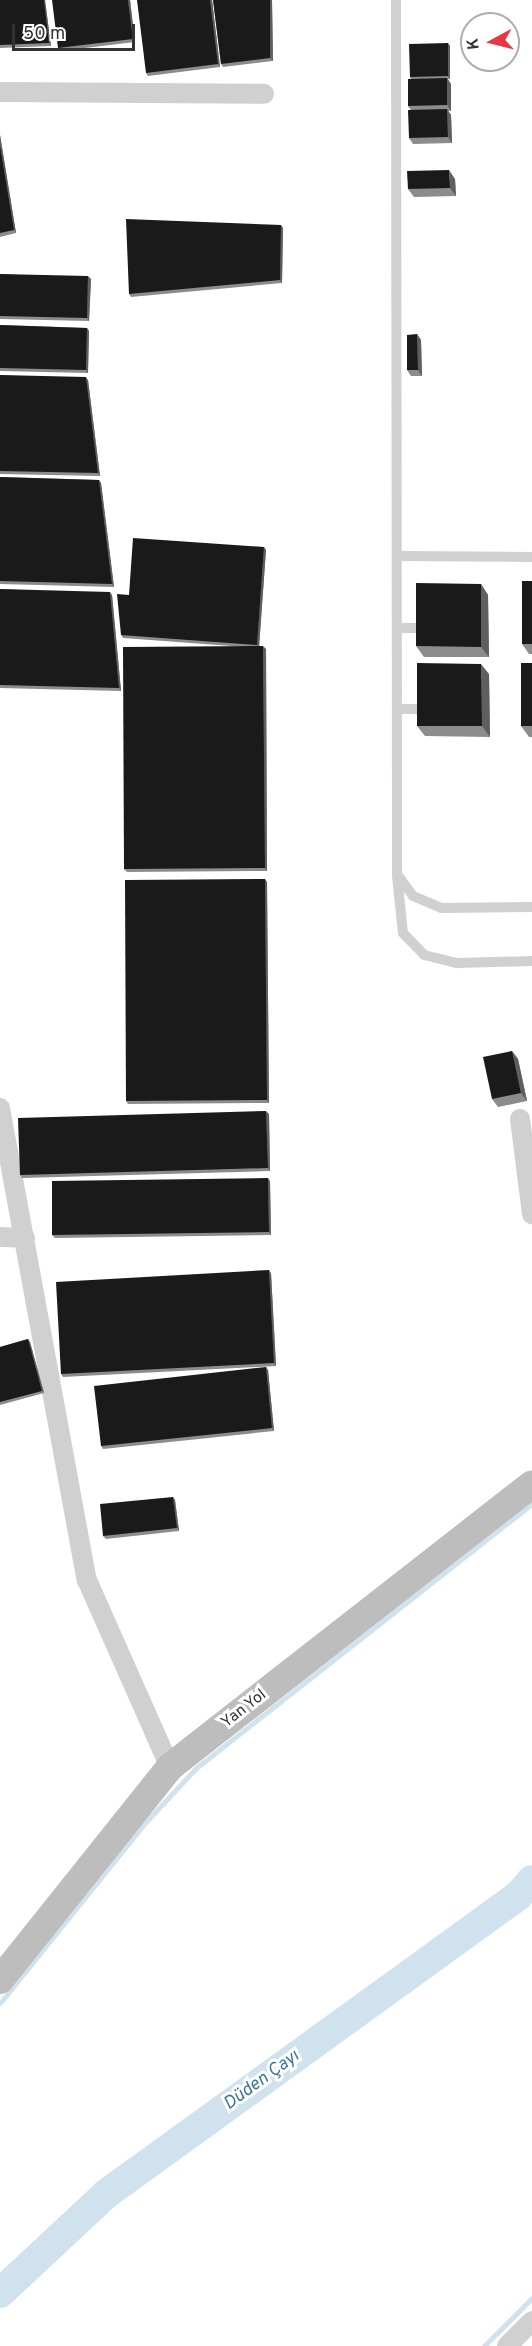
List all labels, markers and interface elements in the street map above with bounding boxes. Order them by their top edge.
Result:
scale bar [15,12,138,50]
north arrow [460,12,520,72]
text: 50 m [23,23,65,46]
text: K [464,37,485,51]
street label: Yan Yol [217,1685,271,1733]
water label: Düden Çayı [220,2046,304,2116]

